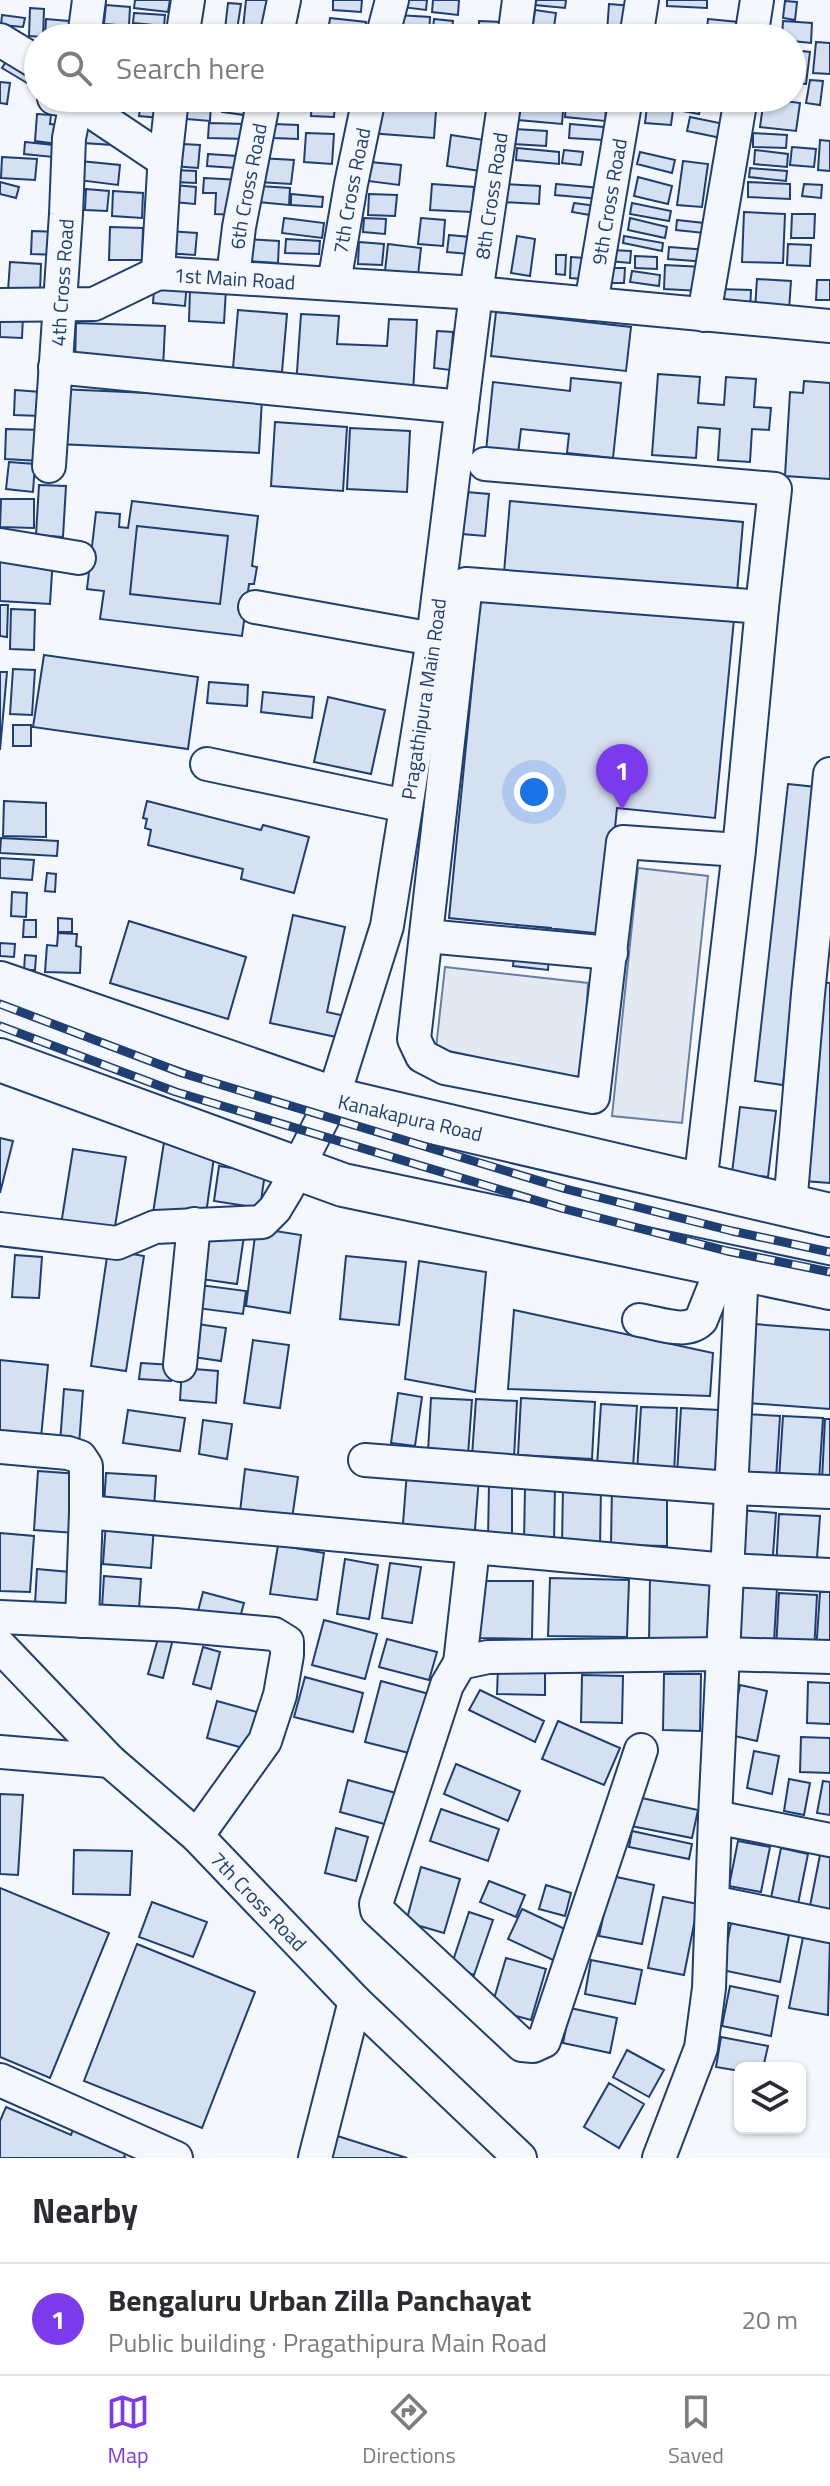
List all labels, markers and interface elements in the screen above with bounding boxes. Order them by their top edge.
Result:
search box [24,24,806,112]
text: Search here [116,45,265,91]
icon: search [52,46,96,90]
street label: 6th Cross Road [221,120,274,251]
street label: 7th Cross Road [324,125,378,256]
street label: 8th Cross Road [466,130,515,261]
street label: 9th Cross Road [582,136,634,267]
street label: 4th Cross Road [42,218,81,347]
street label: 1st Main Road [173,259,296,297]
street label: Pragathipura Main Road [392,596,453,802]
pin: 1 [596,744,648,810]
your location [514,772,554,812]
street label: Kanakapura Road [335,1085,486,1149]
street label: 7th Cross Road [204,1844,315,1958]
map controls [734,2062,806,2134]
button: layers [734,2062,806,2134]
text: Nearby [32,2184,138,2236]
text: Bengaluru Urban Zilla Panchayat [108,2277,531,2323]
text: 1 [51,2300,65,2339]
text: 20 m [741,2300,798,2339]
text: Public building · Pragathipura Main Road [108,2323,547,2362]
tab: Map [106,2390,150,2472]
tab: Directions [362,2390,456,2472]
tab: Saved [668,2390,724,2472]

